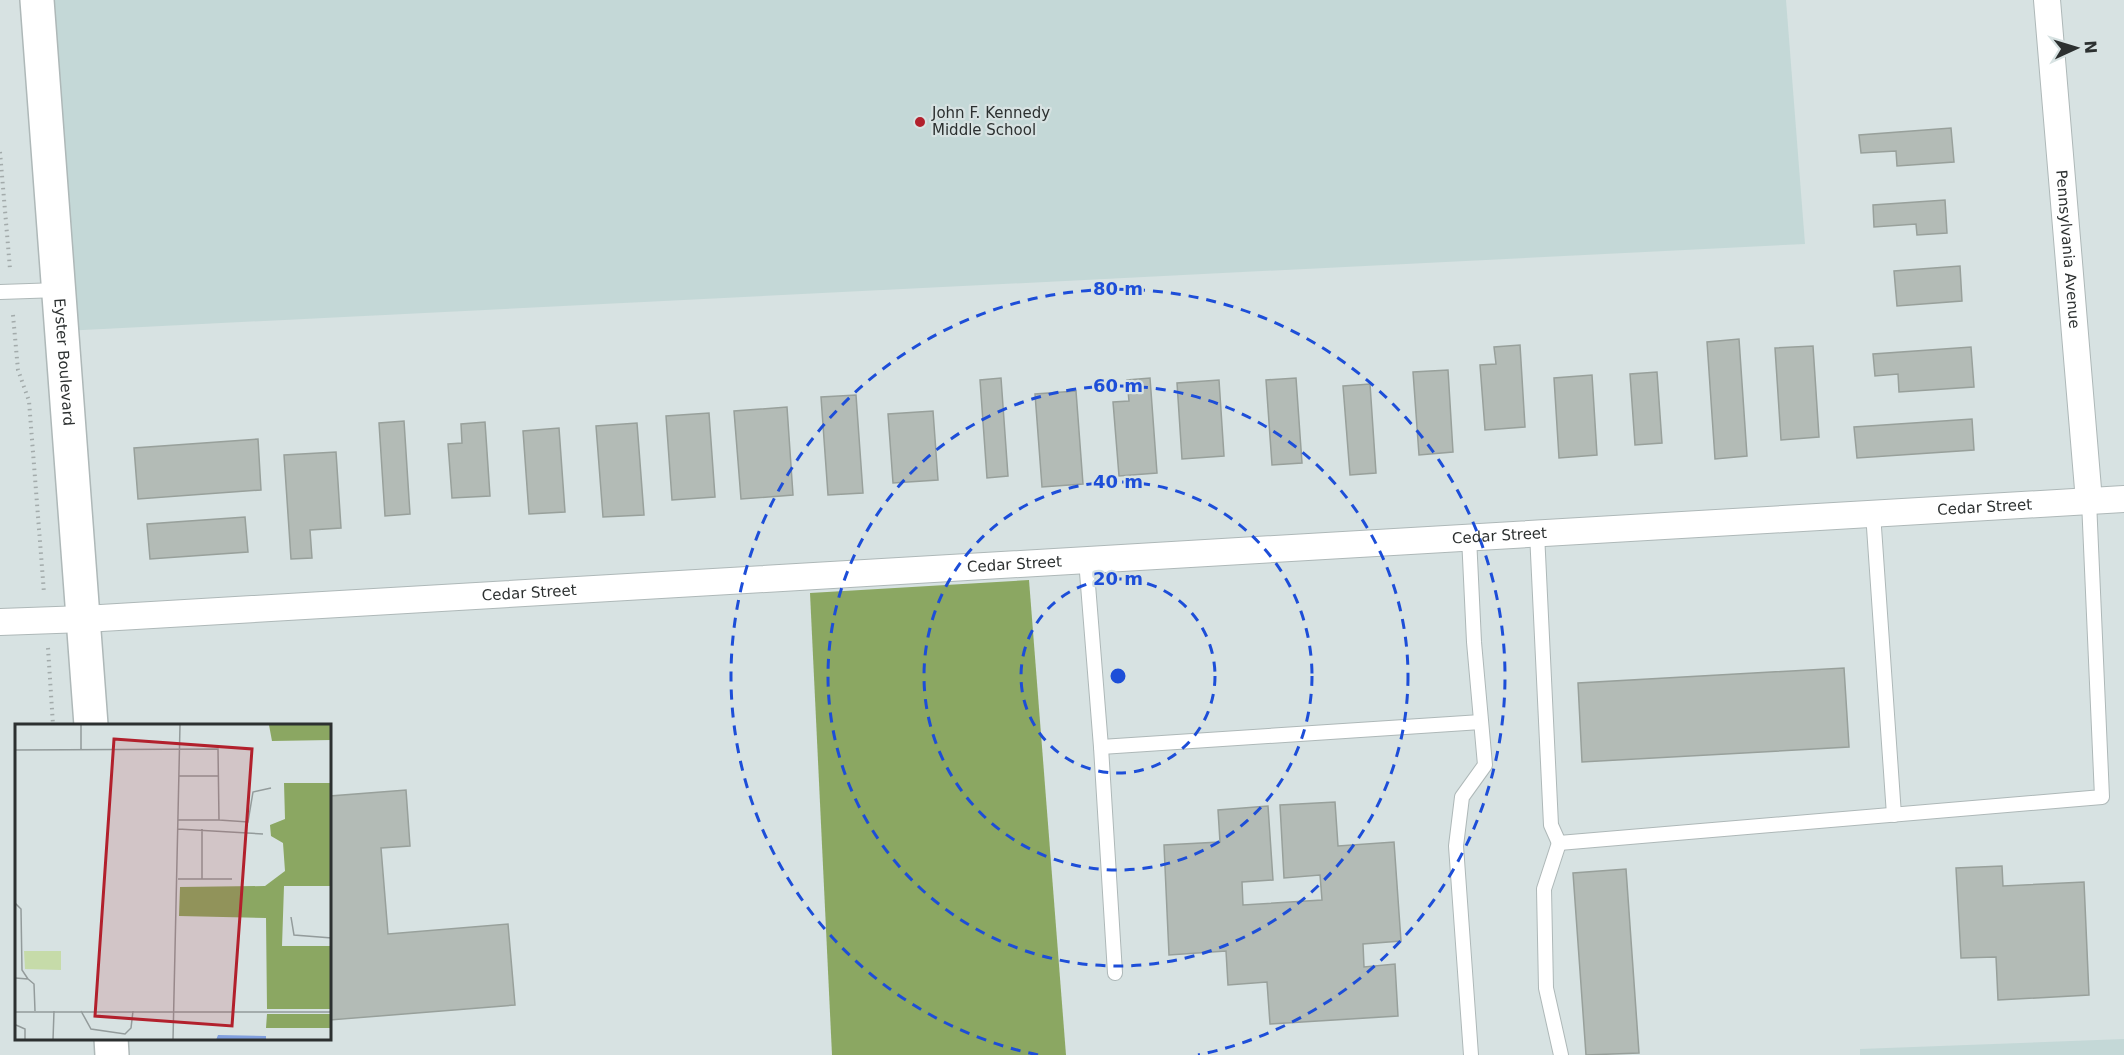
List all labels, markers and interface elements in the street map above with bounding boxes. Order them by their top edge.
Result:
north arrow [2046,18,2106,78]
text: N [2081,40,2100,54]
place label: John F. Kennedy Middle School [931,104,1050,139]
marker: John F. Kennedy Middle School [913,115,927,129]
street label: Pennsylvania Avenue [2052,169,2084,329]
text: 80 m [1093,278,1143,299]
street label: Eyster Boulevard [50,297,78,427]
text: 60 m [1093,375,1143,396]
text: 40 m [1093,471,1143,492]
street label: Cedar Street [1937,495,2033,519]
street label: Cedar Street [1452,524,1548,548]
street label: Cedar Street [966,552,1062,576]
text: 20 m [1093,568,1143,589]
street label: Cedar Street [481,581,577,605]
centre of rings [1108,666,1128,686]
inset map [15,724,332,1040]

